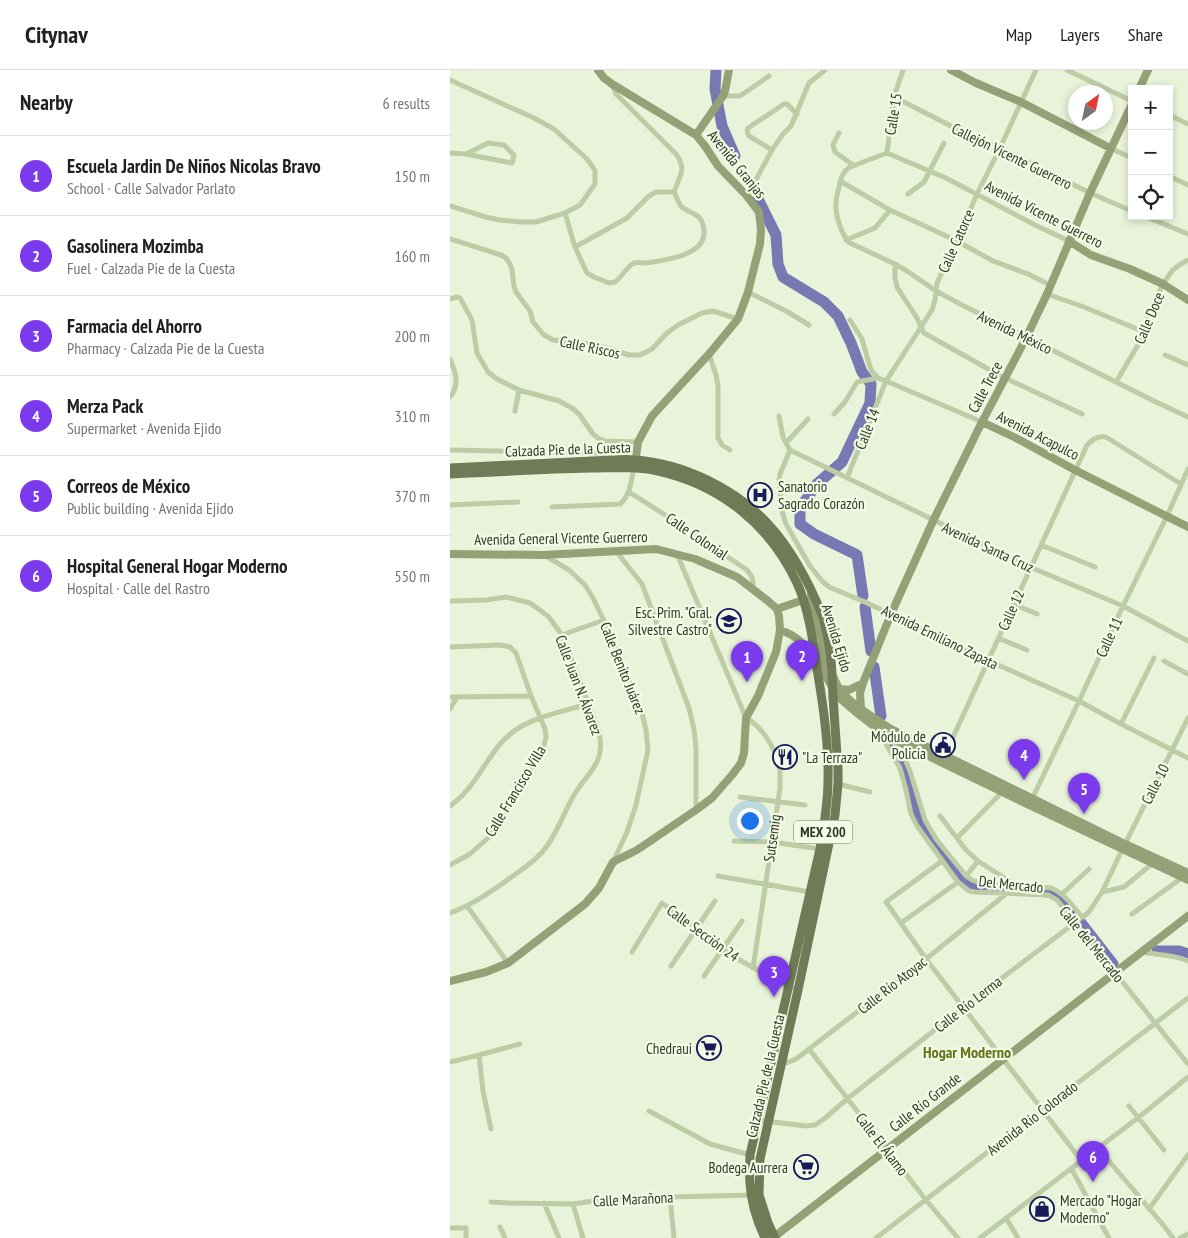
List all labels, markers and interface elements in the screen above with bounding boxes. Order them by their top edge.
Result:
text: Citynav [25,19,88,50]
text: Map [1006,23,1032,46]
text: Layers [1060,23,1100,46]
text: Share [1128,23,1163,46]
north arrow [1068,85,1113,130]
map controls [1128,85,1173,220]
button: + [1128,85,1173,130]
text: Nearby [20,89,73,116]
street label: Calle 15 [880,92,906,136]
text: 6 results [383,93,430,113]
street label: Callejón Vicente Guerrero [949,119,1075,193]
street label: Avenida Granjas [704,126,770,202]
button: − [1128,130,1173,175]
text: Escuela Jardin De Niños Nicolas Bravo [67,154,321,178]
text: 1 [32,166,40,186]
text: 150 m [395,166,430,186]
button: locate [1128,175,1173,220]
street label: Avenida Vicente Guerrero [982,176,1106,252]
text: School · Calle Salvador Parlato [67,178,235,198]
street label: Calle Catorce [934,206,978,276]
text: Gasolinera Mozimba [67,234,204,258]
text: 2 [32,246,40,266]
text: 160 m [395,246,430,266]
text: Fuel · Calzada Pie de la Cuesta [67,258,235,278]
street label: Calle Doce [1130,289,1168,347]
street label: Avenida México [975,306,1055,358]
text: Farmacia del Ahorro [67,314,202,338]
text: 3 [32,326,40,346]
text: 200 m [395,326,430,346]
street label: Calle Riscos [558,331,622,363]
text: Pharmacy · Calzada Pie de la Cuesta [67,338,264,358]
street label: Calle Trece [964,358,1006,416]
text: Merza Pack [67,394,143,418]
street label: Calle 14 [850,405,884,452]
text: 4 [32,406,40,426]
text: 310 m [395,406,430,426]
street label: Avenida Acapulco [994,406,1082,464]
text: Supermarket · Avenida Ejido [67,418,221,438]
street label: Calzada Pie de la Cuesta [505,437,631,461]
text: Correos de México [67,474,190,498]
place label: Sanatorio Sagrado Corazón [778,477,865,513]
hospital icon: Sanatorio Sagrado Corazón [747,482,773,508]
text: 5 [32,486,40,506]
text: 370 m [395,486,430,506]
text: Public building · Avenida Ejido [67,498,234,518]
street label: Calle Colonial [662,508,732,564]
street label: Avenida Santa Cruz [939,517,1037,577]
street label: Avenida General Vicente Guerrero [474,527,648,549]
text: Hospital General Hogar Moderno [67,554,287,578]
text: 6 [32,566,40,586]
text: 550 m [395,566,430,586]
text: Hospital · Calle del Rastro [67,578,210,598]
street label: Calle 12 [994,587,1028,633]
street label: Avenida Emiliano Zapata [879,601,1001,673]
street label: Avenida Ejido [818,602,856,674]
place label: Esc. Prim. "Gral. Silvestre Castro" [628,603,712,639]
school or university icon: Esc. Prim. "Gral. Silvestre Castro" [716,608,742,634]
street label: Calle 11 [1091,614,1127,660]
street label: Calle Benito Juárez [596,619,650,717]
street label: Calle Juan N. Álvarez [551,632,607,738]
pin: 2 [786,640,818,681]
pin: 1 [731,641,763,682]
place label: Módulo de Policía [871,727,926,763]
public building icon: Módulo de Policía [930,732,956,758]
pin: 4 [1008,739,1040,780]
street label: Calle Francisco Villa [480,742,550,840]
restaurant icon: "La Terraza" [772,744,798,770]
place label: "La Terraza" [802,748,862,767]
street label: Calle 10 [1137,761,1173,807]
pin: 5 [1068,773,1100,814]
your location [737,808,763,834]
street label: Sutsemig [759,813,785,863]
road number: MEX 200 [794,820,852,844]
street label: Del Mercado [978,871,1044,897]
street label: Calle Sección 24 [663,900,743,966]
street label: Calle del Mercado [1055,902,1129,986]
street label: Calle Río Atoyac [853,952,931,1018]
pin: 3 [758,956,790,997]
street label: Calle Río Lerma [930,972,1006,1036]
street label: Calzada Pie de la Cuesta [742,1013,788,1139]
supermarket icon: Chedraui [696,1035,722,1061]
place label: Chedraui [646,1039,692,1058]
district label: Hogar Moderno [923,1042,1011,1062]
street label: Calle Río Grande [885,1068,965,1136]
street label: Avenida Río Colorado [983,1077,1081,1159]
street label: Calle El Álamo [852,1109,912,1179]
pin: 6 [1077,1141,1109,1182]
supermarket icon: Bodega Aurrera [793,1154,819,1180]
place label: Bodega Aurrera [708,1158,788,1177]
street label: Calle Marañona [592,1187,674,1211]
place label: Mercado "Hogar Moderno" [1060,1191,1143,1227]
shop icon: Mercado "Hogar Moderno" [1029,1196,1055,1222]

